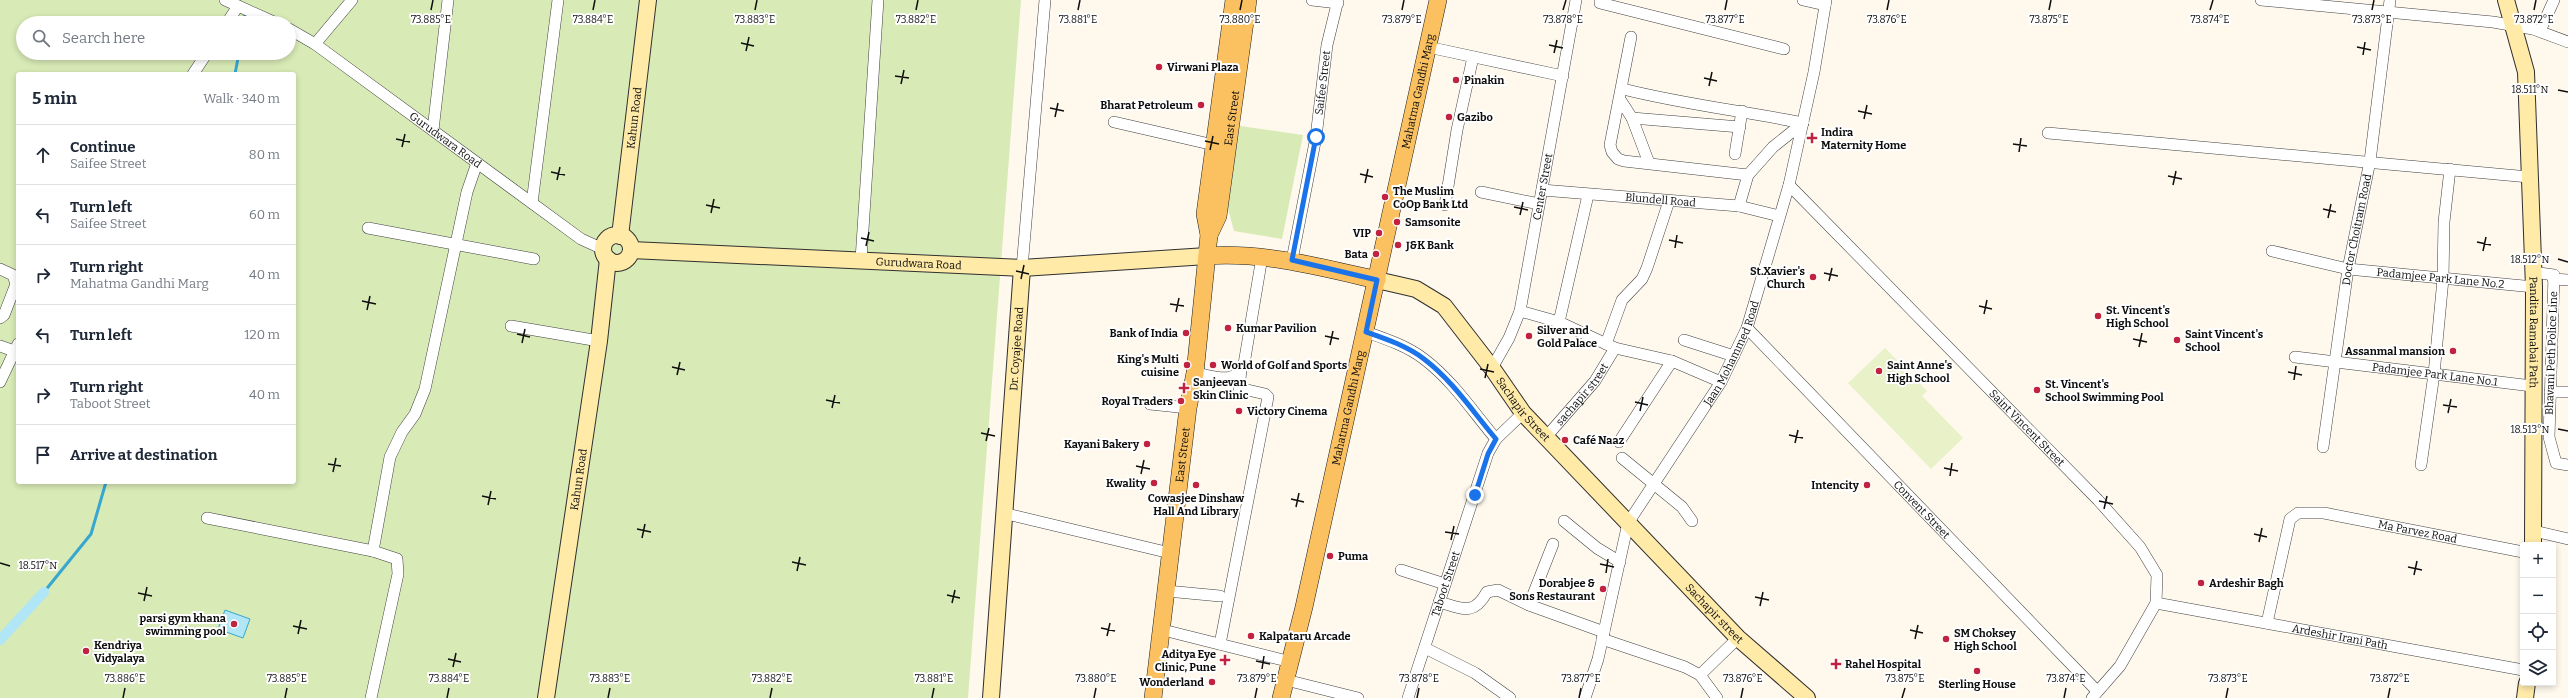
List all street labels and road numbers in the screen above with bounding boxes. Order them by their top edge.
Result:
street label: Mahatma Gandhi Marg [1399,33,1437,150]
street label: Saifee Street [1313,50,1333,116]
street label: Kahun Road [624,86,645,149]
street label: East Street [1222,90,1242,146]
street label: Gurudwara Road [407,109,484,171]
street label: Center Street [1530,152,1555,221]
street label: Doctor Choitram Road [2340,172,2374,286]
street label: Blundell Road [1625,191,1697,210]
street label: Gurudwara Road [875,255,962,272]
street label: Padamjee Park Lane No.2 [2376,266,2505,291]
street label: Pandita Ramabai Path [2527,276,2540,388]
street label: Bhavani Peth Police Line [2543,291,2560,415]
street label: Jaan Mohammed Road [1701,299,1762,409]
street label: Dr. Coyajee Road [1007,306,1026,391]
street label: Mahatma Gandhi Marg [1329,349,1368,467]
street label: sachapir street [1553,361,1611,428]
street label: Padamjee Park Lane No.1 [2371,361,2499,389]
street label: Sachapir Street [1493,375,1553,444]
street label: Saint Vincent Street [1986,387,2067,469]
street label: East Street [1173,427,1193,483]
street label: Kahun Road [568,447,590,511]
street label: Convent Street [1891,478,1953,542]
street label: Ma Parvez Road [2377,518,2459,546]
street label: Taboot Street [1429,550,1462,619]
street label: Sachapir street [1683,581,1746,646]
street label: Ardeshir Irani Path [2291,622,2389,652]

